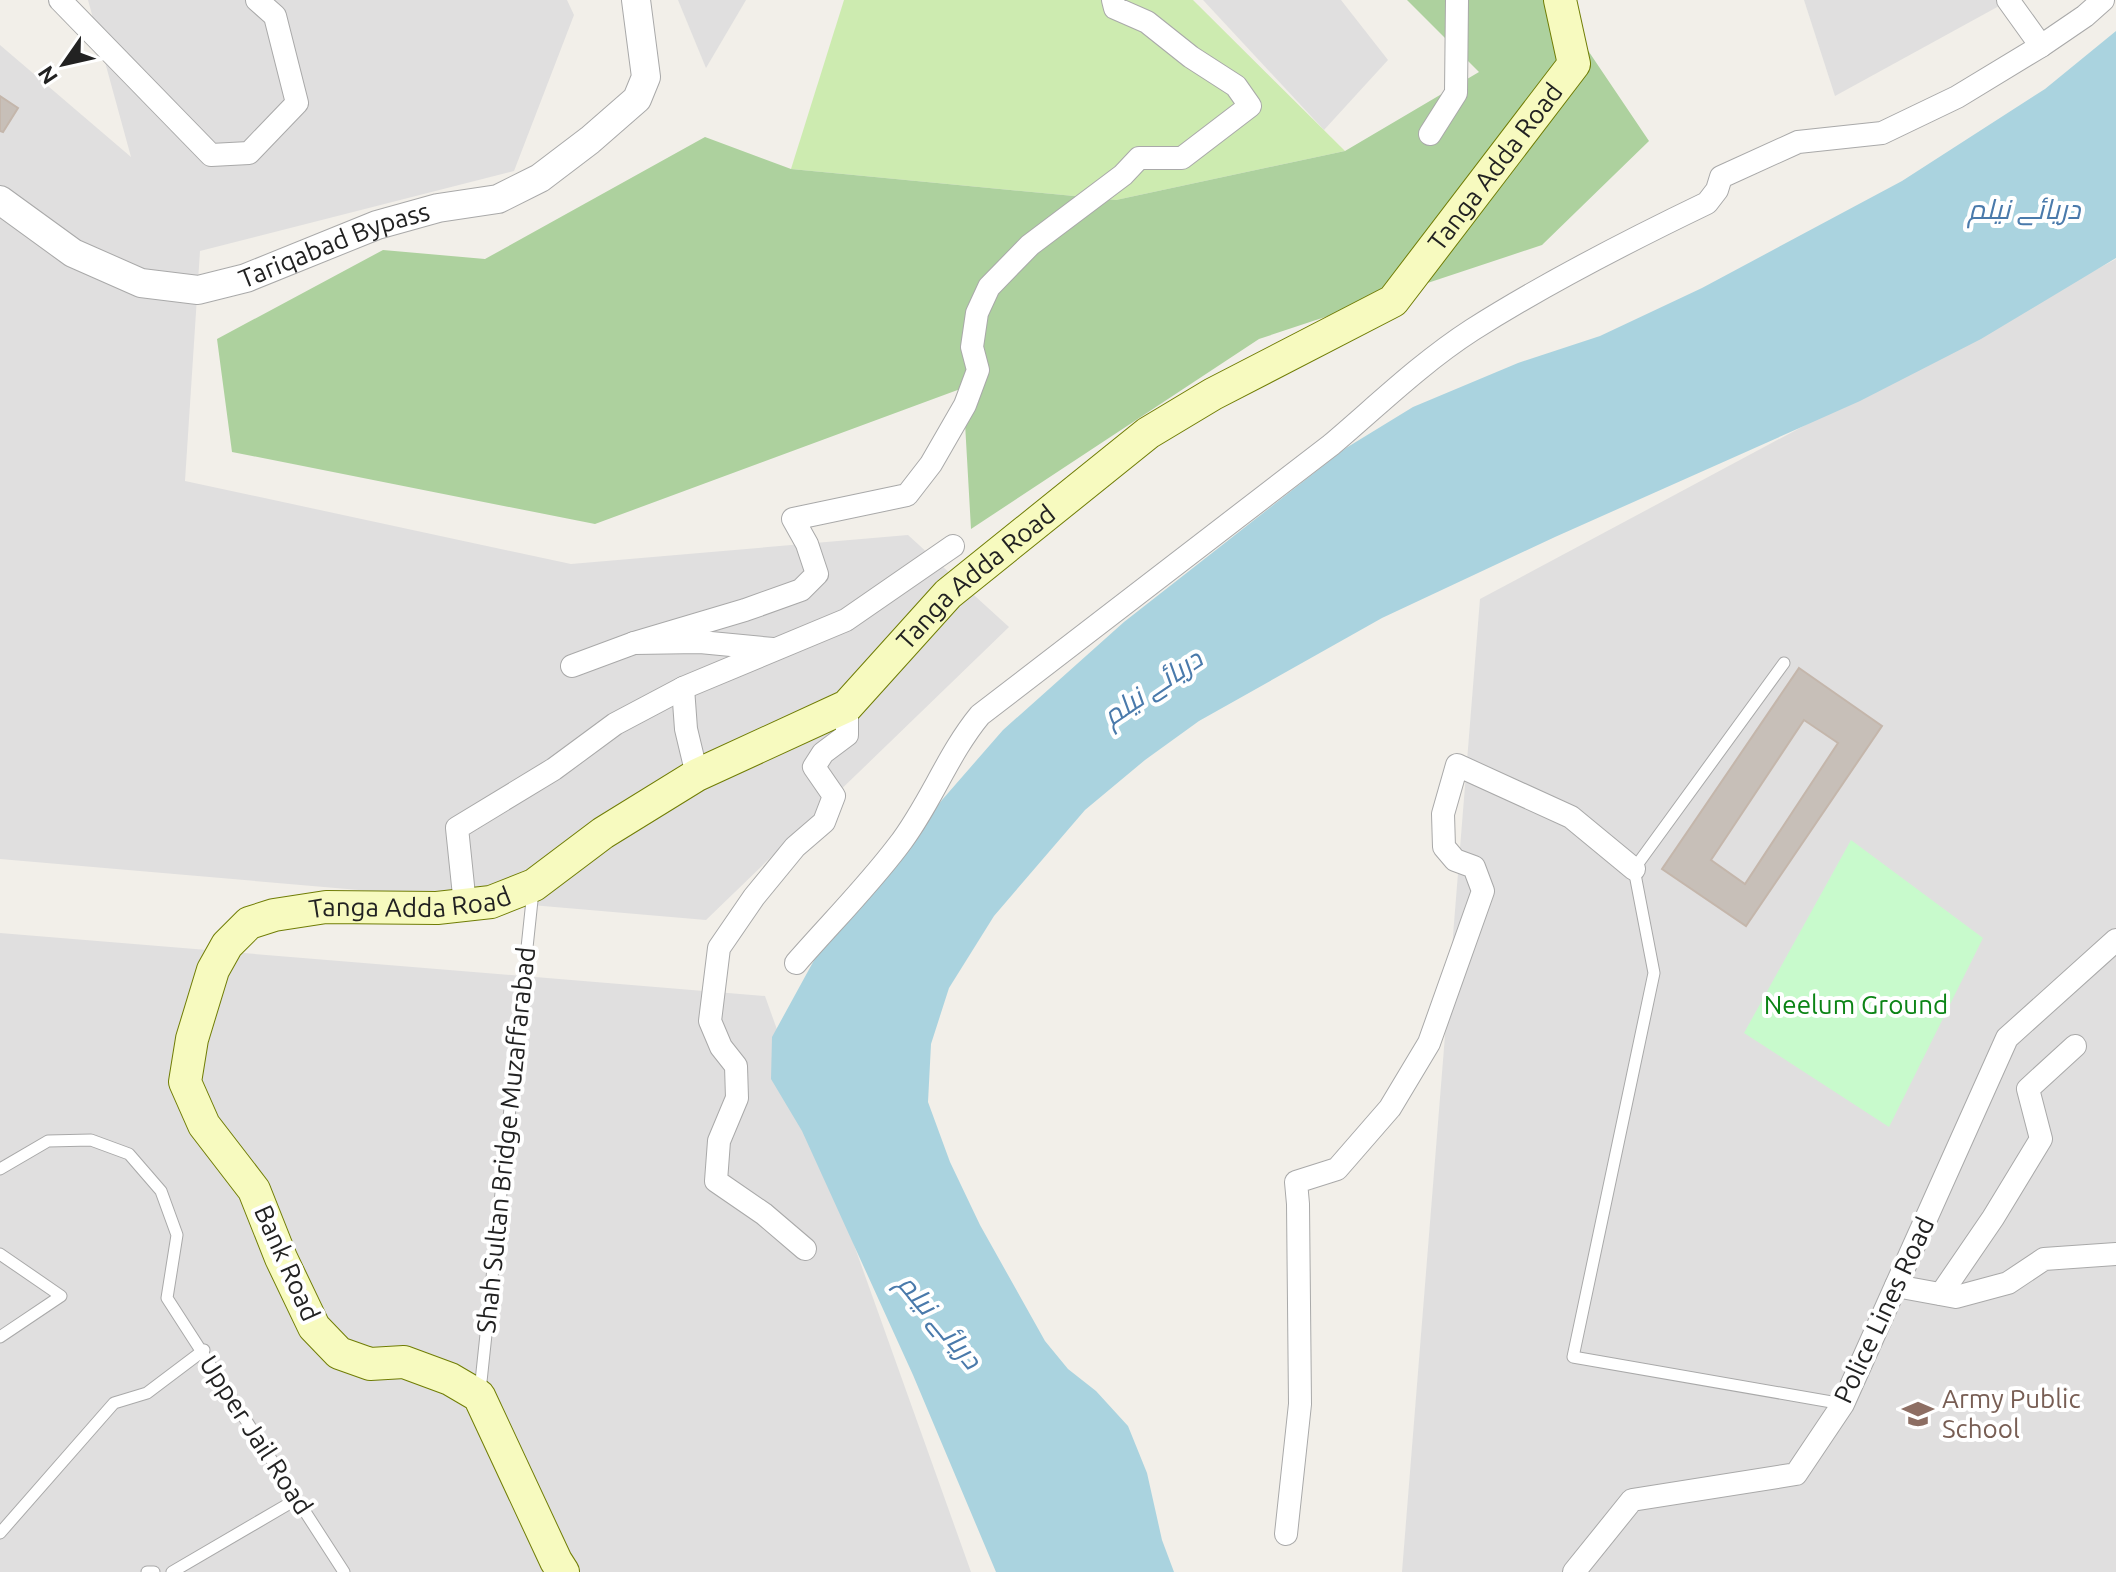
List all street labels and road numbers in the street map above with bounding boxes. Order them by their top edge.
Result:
street label: Tanga Adda Road [1422,77,1568,256]
street label: Tariqabad Bypass [235,196,433,293]
street label: Tanga Adda Road [890,499,1061,655]
street label: Tanga Adda Road [307,881,515,923]
street label: Shah Sultan Bridge Muzaffarabad [471,945,540,1335]
street label: Bank Road [249,1200,326,1325]
street label: Police Lines Road [1828,1212,1939,1407]
street label: Upper Jail Road [194,1350,319,1520]

